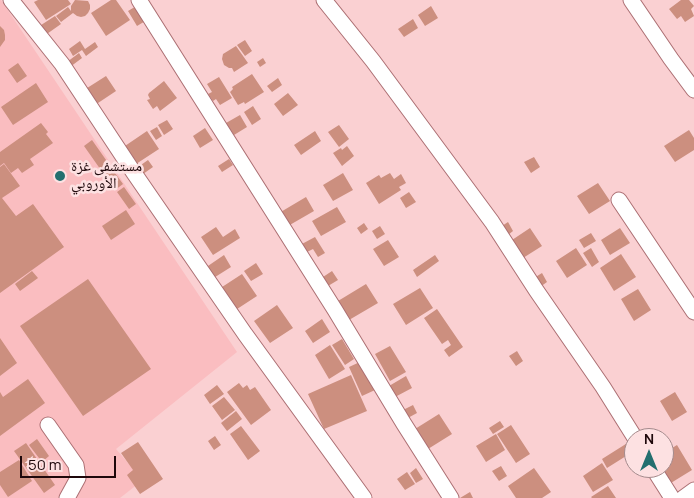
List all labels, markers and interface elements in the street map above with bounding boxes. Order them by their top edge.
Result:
place label: مستشفى غزة الأوروبي [71,158,142,193]
marker: مستشفى غزة الأوروبي [53,169,67,183]
north arrow [624,428,674,478]
text: N [644,429,654,448]
scale bar [22,446,119,478]
text: 50 m [28,454,62,475]

